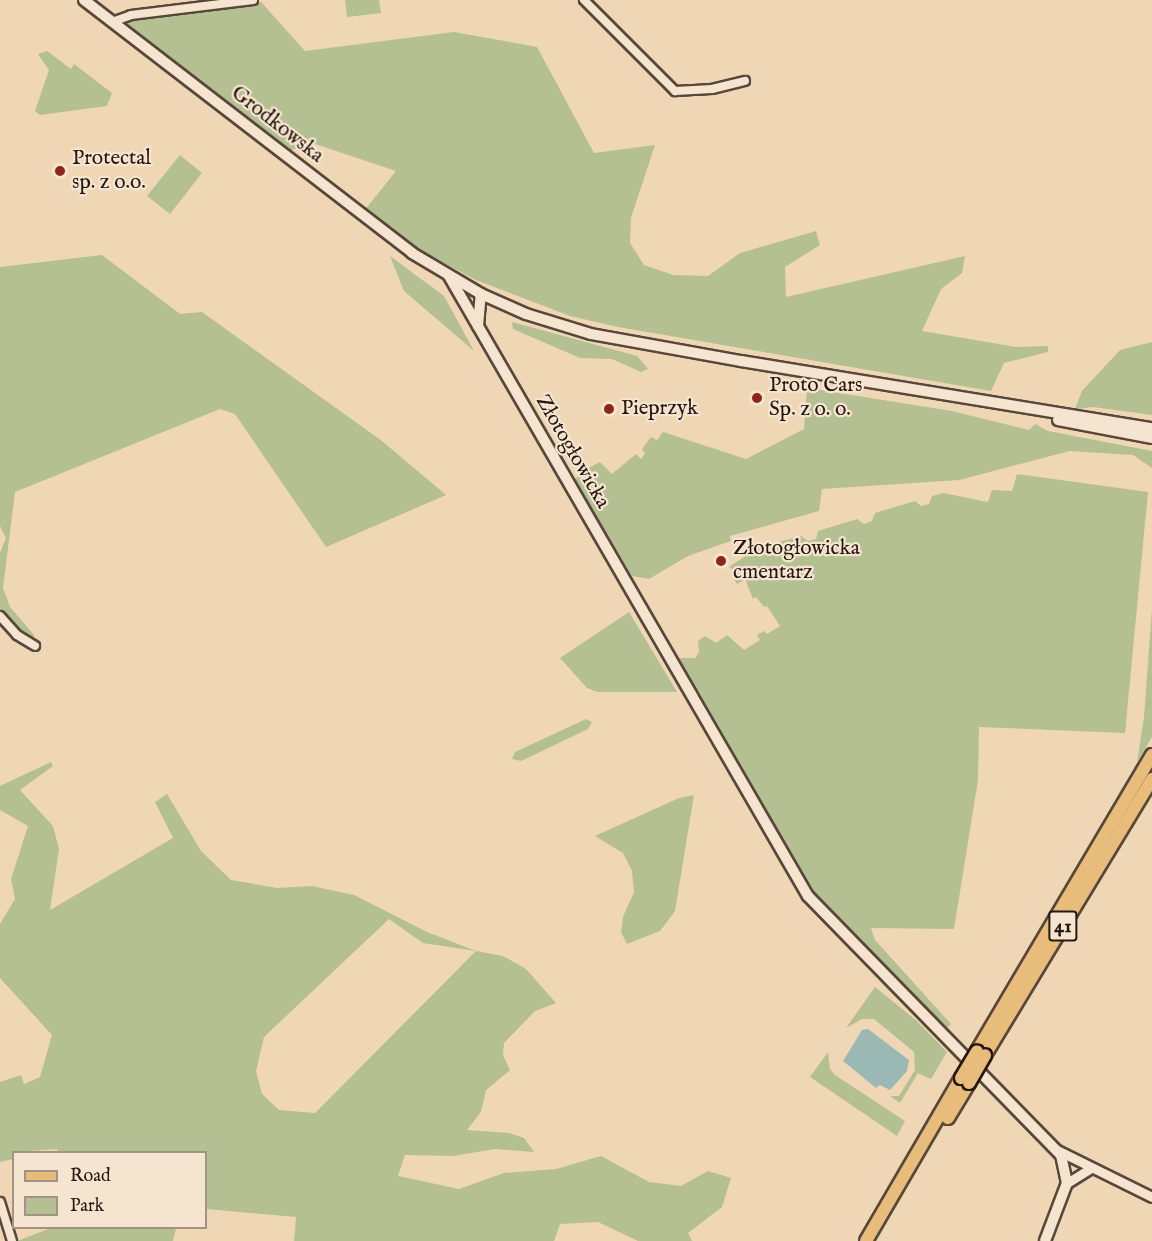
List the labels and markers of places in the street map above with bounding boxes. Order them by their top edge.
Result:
place label: Protectal sp. z o.o. [72,146,151,196]
marker: Protectal sp. z o.o. [53,164,67,178]
place label: Proto Cars Sp. z o. o. [769,373,862,423]
marker: Proto Cars Sp. z o. o. [750,391,764,405]
place label: Pieprzyk [621,396,698,422]
marker: Pieprzyk [602,402,616,416]
place label: Złotogłowicka cmentarz [733,536,860,586]
marker: Złotogłowicka cmentarz [714,554,728,568]

